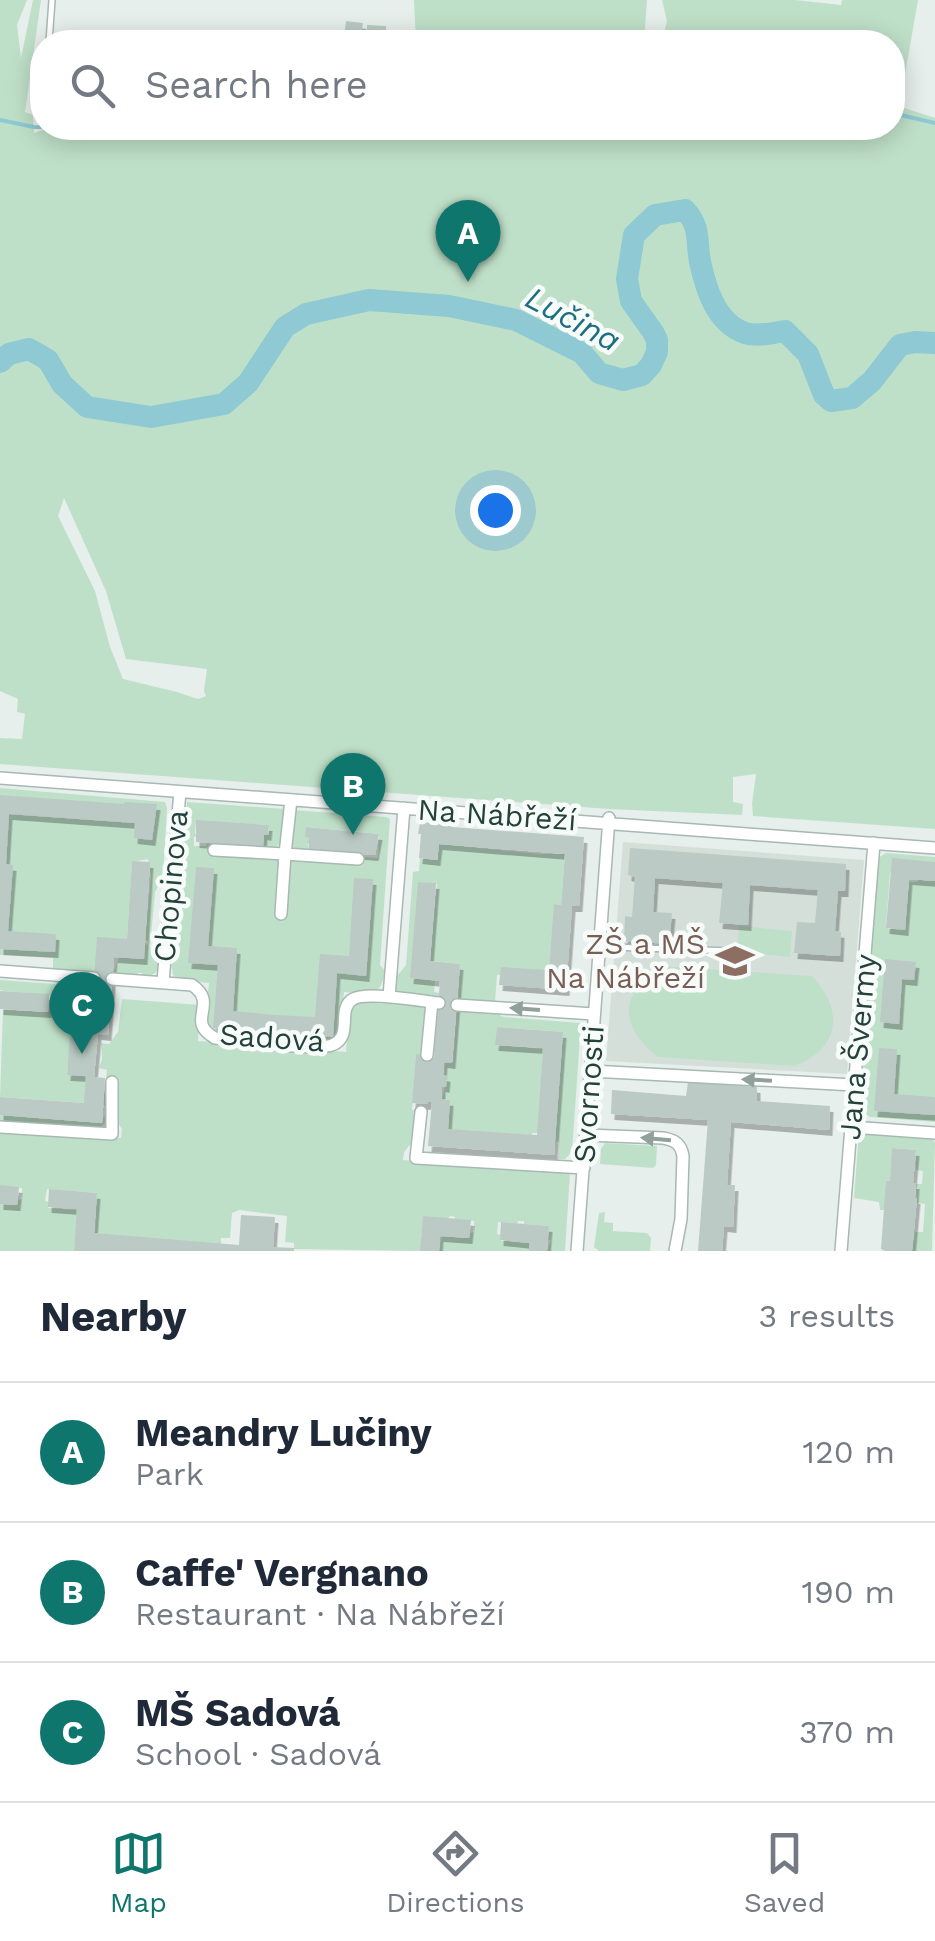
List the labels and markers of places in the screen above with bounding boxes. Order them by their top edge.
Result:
pin: A [436,200,500,282]
pin: B [320,752,386,835]
place label: ZŠ a MŠ Na Nábřeží [546,926,705,995]
school or university icon: ZŠ a MŠ Na Nábřeží [714,940,756,982]
pin: C [49,972,114,1054]

